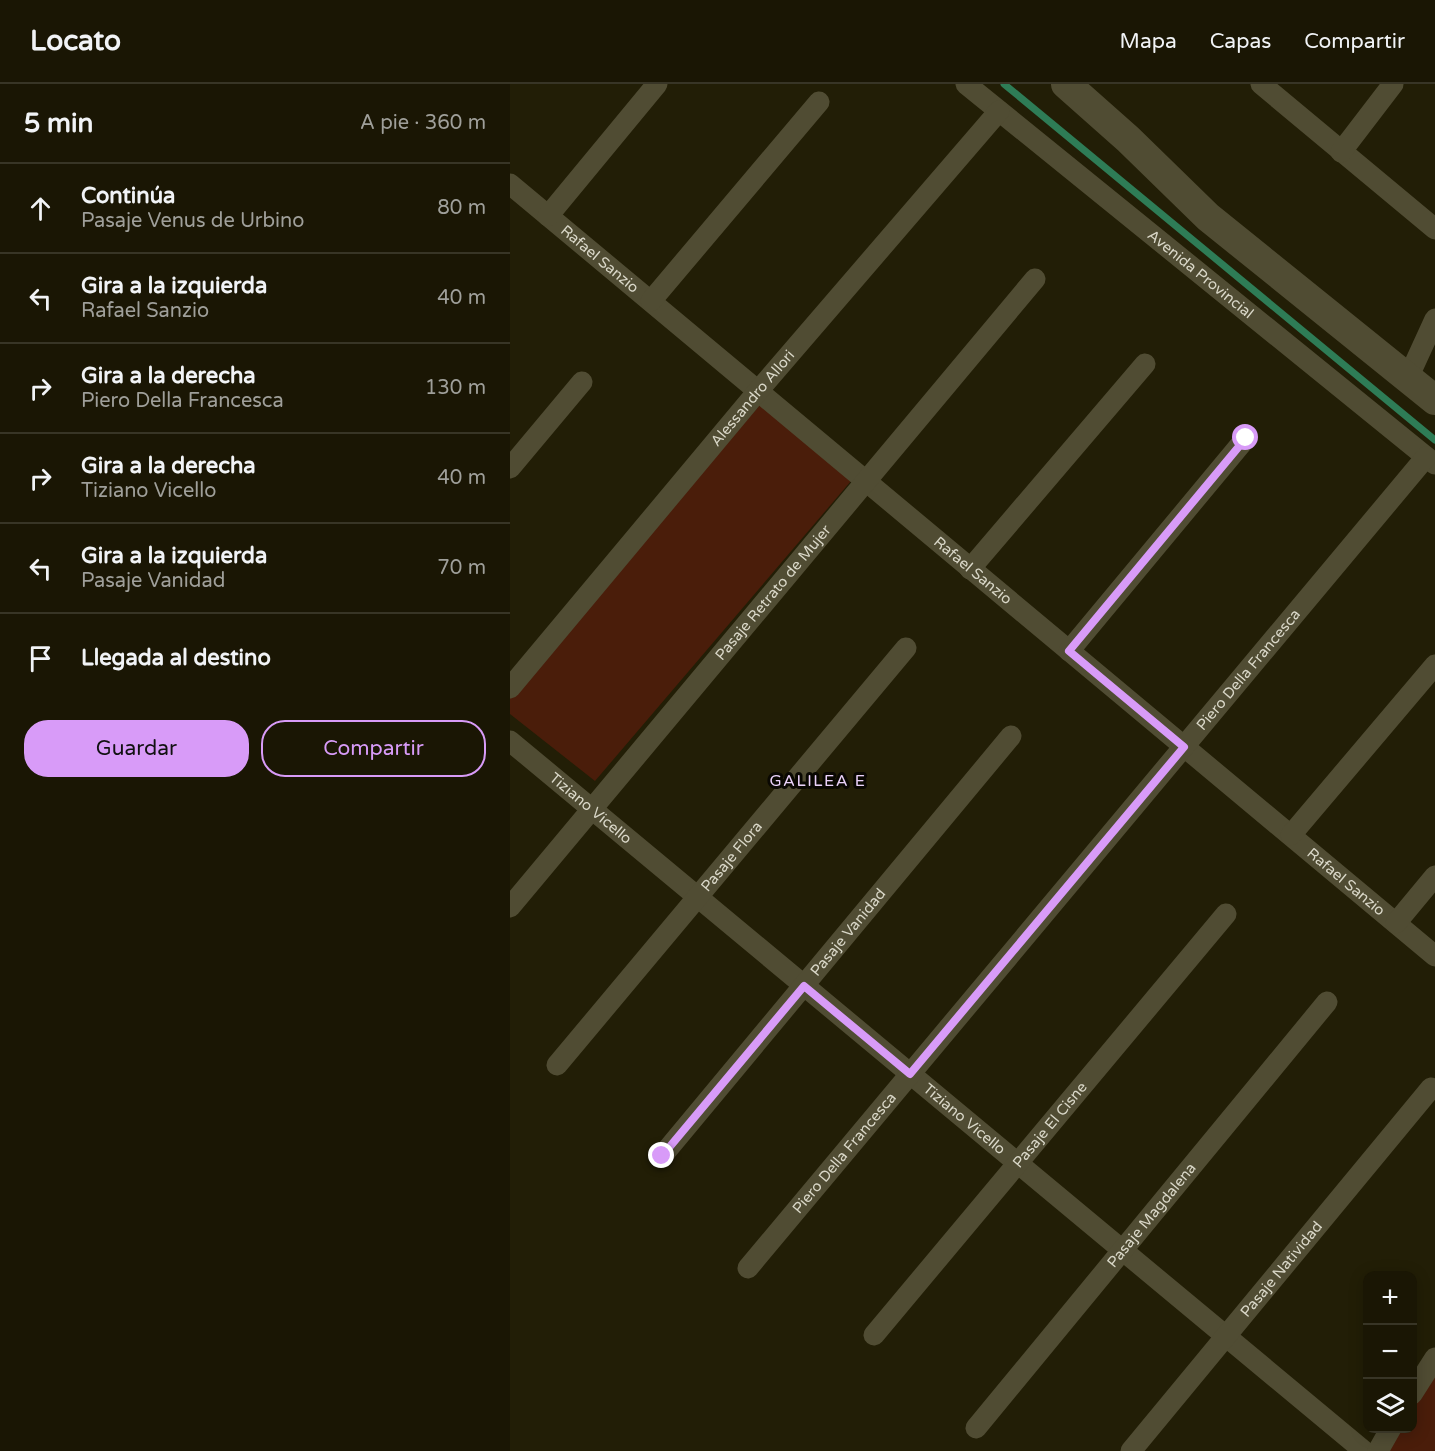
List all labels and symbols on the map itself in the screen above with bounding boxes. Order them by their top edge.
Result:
street label: Rafael Sanzio [557,221,643,297]
street label: Avenida Provincial [1144,226,1257,322]
street label: Alessandro Allori [707,346,798,450]
route start [1232,424,1258,450]
street label: Pasaje Retrato de Mujer [711,521,835,664]
street label: Rafael Sanzio [930,533,1016,608]
street label: Piero Della Francesca [1193,605,1304,734]
street label: Tiziano Vicello [546,769,636,848]
district label: GALILEA E [769,771,867,791]
street label: Pasaje Flora [697,818,766,895]
street label: Rafael Sanzio [1303,844,1389,920]
street label: Pasaje Vanidad [806,885,890,980]
street label: Pasaje El Cisne [1009,1078,1091,1171]
street label: Tiziano Vicello [920,1079,1009,1158]
street label: Piero Della Francesca [788,1089,900,1217]
route end [648,1142,674,1168]
street label: Pasaje Magdalena [1103,1159,1200,1271]
street label: Pasaje Natividad [1237,1218,1326,1321]

